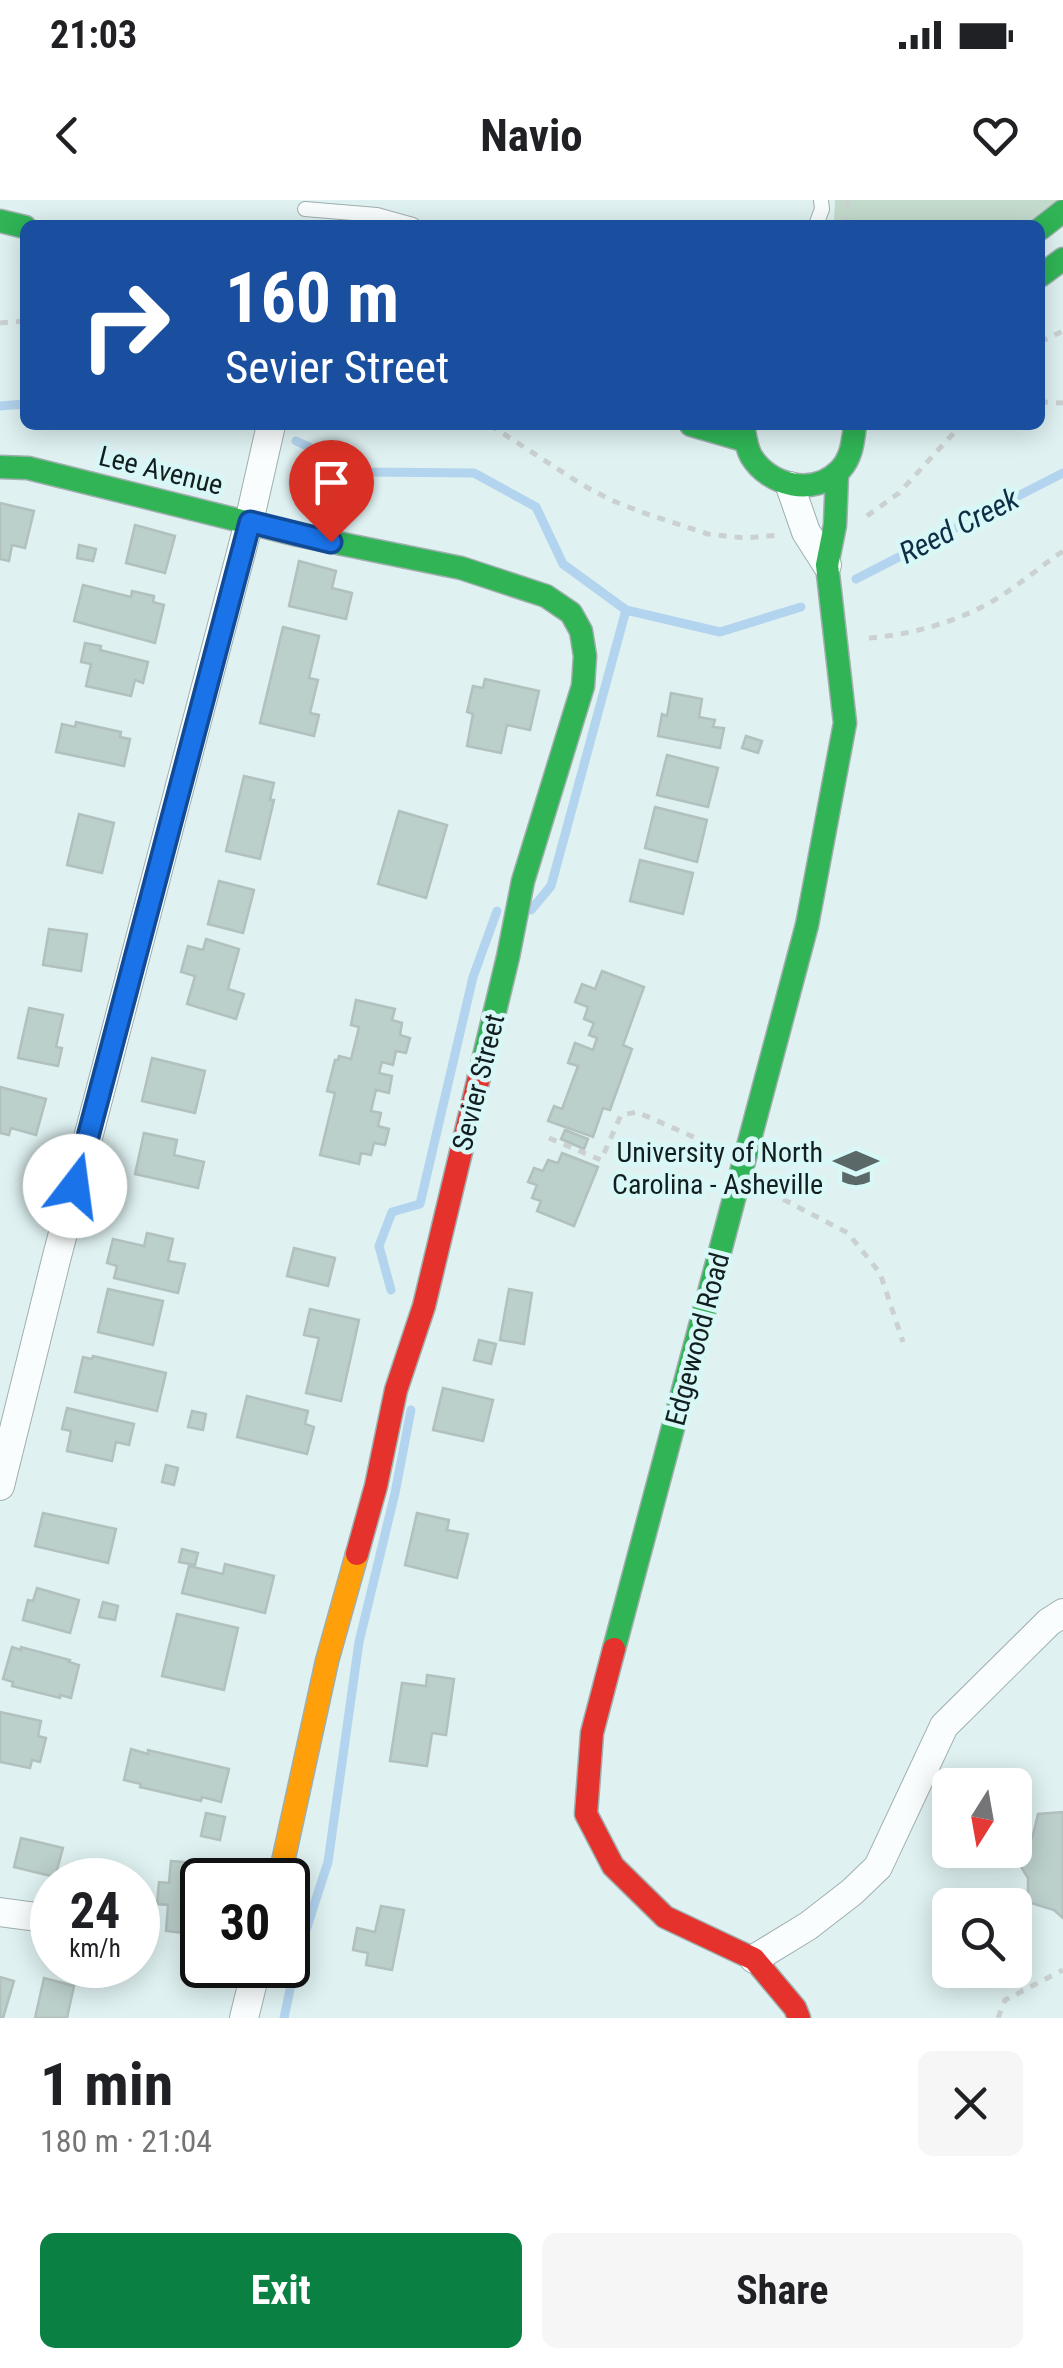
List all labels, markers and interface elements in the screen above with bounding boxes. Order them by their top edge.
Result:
text: 21:03 [50,13,137,57]
icon: back [40,108,95,163]
icon: heart [968,108,1023,163]
text: Navio [480,109,583,162]
text: 160 m [225,257,399,339]
icon: right [60,260,190,390]
text: Sevier Street [225,341,449,394]
street label: Lee Avenue [95,439,226,502]
pin [289,440,374,543]
icon: arrive [304,455,359,510]
water label: Reed Creek [893,480,1025,571]
street label: Sevier Street [446,1010,511,1154]
position arrow [23,1134,127,1238]
place label: University of North Carolina - Asheville [612,1136,823,1201]
school or university icon: University of North Carolina - Asheville [832,1144,880,1192]
street label: Edgewood Road [659,1249,736,1429]
north arrow [932,1768,1032,1868]
map controls [932,1768,1032,1988]
speed limit sign: 30 [180,1858,310,1988]
text: 24 [70,1882,120,1940]
button: search [932,1888,1032,1988]
text: km/h [69,1934,121,1963]
text: 1 min [40,2049,173,2120]
button: close [918,2051,1023,2156]
text: 180 m · 21:04 [40,2122,212,2160]
button: Exit [40,2233,522,2348]
button: Share [542,2233,1023,2348]

